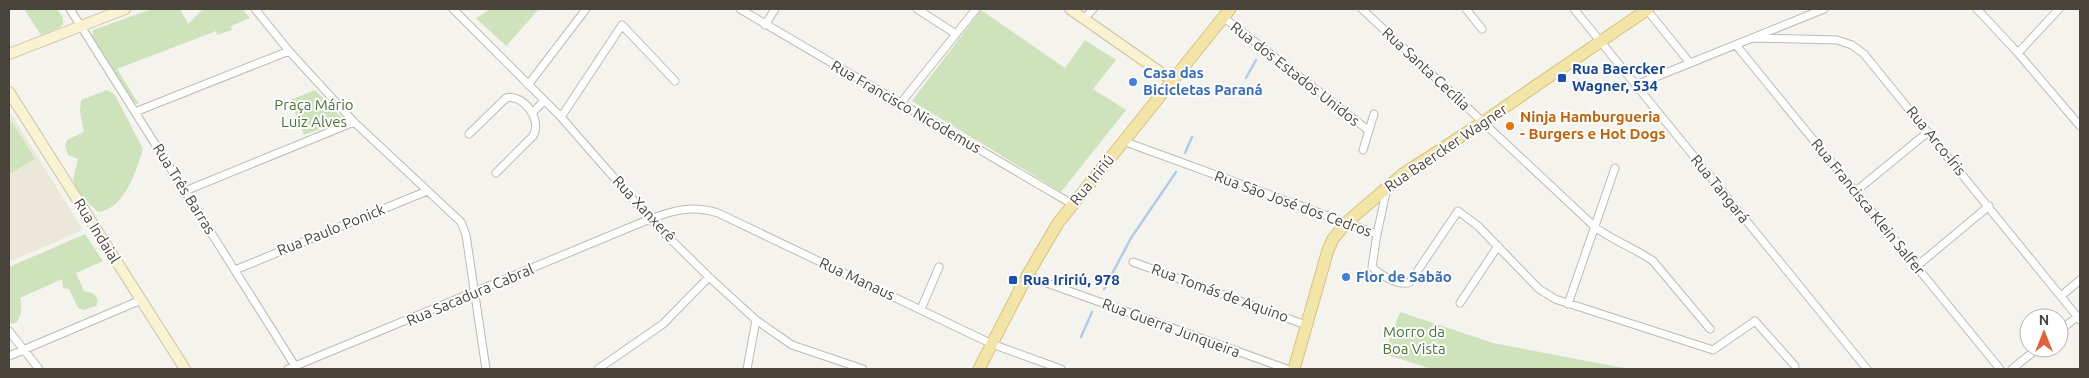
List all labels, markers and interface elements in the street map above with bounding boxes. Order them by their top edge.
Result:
street label: Rua dos Estados Unidos [1227,18,1363,129]
street label: Rua Santa Cecília [1379,24,1474,114]
street label: Rua Francisco Nicodemus [828,57,984,156]
place label: Rua Baercker Wagner, 534 [1572,60,1666,94]
place label: Casa das Bicicletas Paraná [1143,64,1263,98]
marker: Rua Baercker Wagner, 534 [1556,72,1568,84]
marker: Casa das Bicicletas Paraná [1127,76,1139,88]
park label: Praça Mário Luiz Alves [274,96,354,130]
street label: Rua Baercker Wagner [1381,100,1511,195]
street label: Rua Arco-Íris [1903,103,1969,179]
place label: Ninja Hamburgueria - Burgers e Hot Dogs [1520,108,1666,142]
marker: Ninja Hamburgueria - Burgers e Hot Dogs [1504,120,1516,132]
street label: Rua Francisca Klein Salfer [1808,135,1929,278]
street label: Rua Três Barras [150,140,219,237]
street label: Rua Iririú [1066,151,1117,208]
street label: Rua Tangará [1688,151,1753,226]
street label: Rua São José dos Cedros [1212,167,1374,240]
street label: Rua Xanxerê [609,172,679,245]
street label: Rua Indaial [71,195,124,266]
street label: Rua Paulo Ponick [274,200,388,259]
street label: Rua Manaus [817,254,898,303]
street label: Rua Sacadura Cabral [404,260,536,329]
street label: Rua Tomás de Aquino [1149,260,1291,325]
place label: Flor de Sabão [1356,268,1452,285]
place label: Rua Iririú, 978 [1023,271,1120,288]
marker: Flor de Sabão [1340,271,1352,283]
marker: Rua Iririú, 978 [1007,274,1019,286]
street label: Rua Guerra Junqueira [1100,295,1242,360]
north arrow [2019,308,2069,358]
text: N [2039,312,2049,328]
park label: Morro da Boa Vista [1382,323,1446,357]

